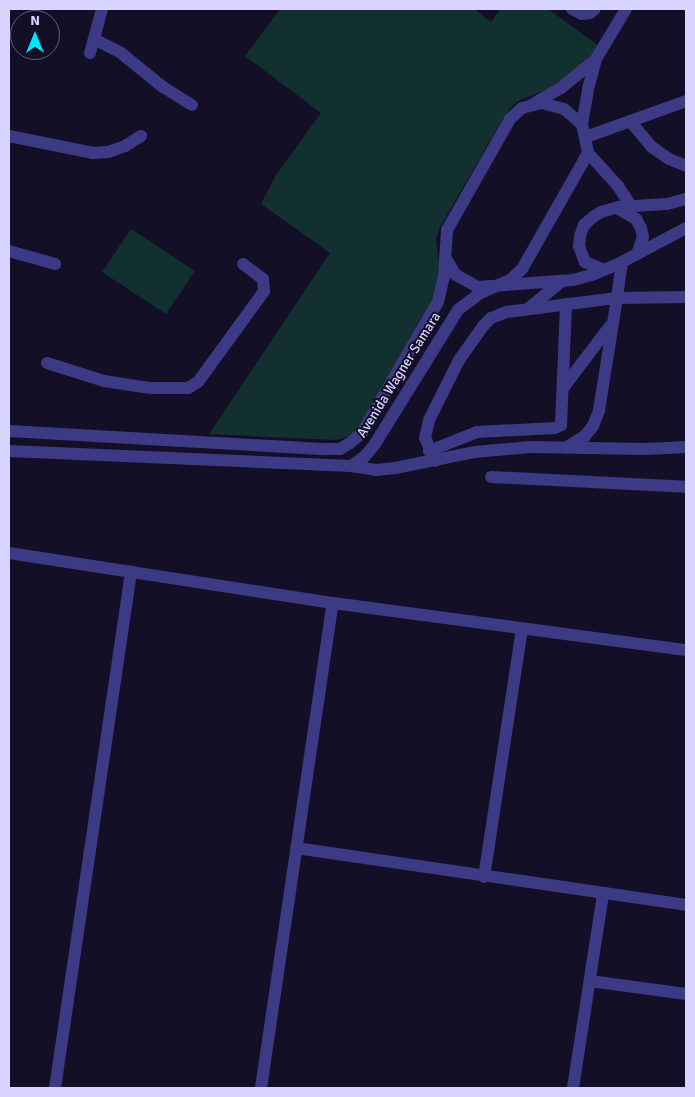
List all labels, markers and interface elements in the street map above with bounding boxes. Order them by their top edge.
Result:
north arrow [10,10,60,60]
text: N [30,12,40,29]
street label: Avenida Wagner Samara [354,309,444,441]

